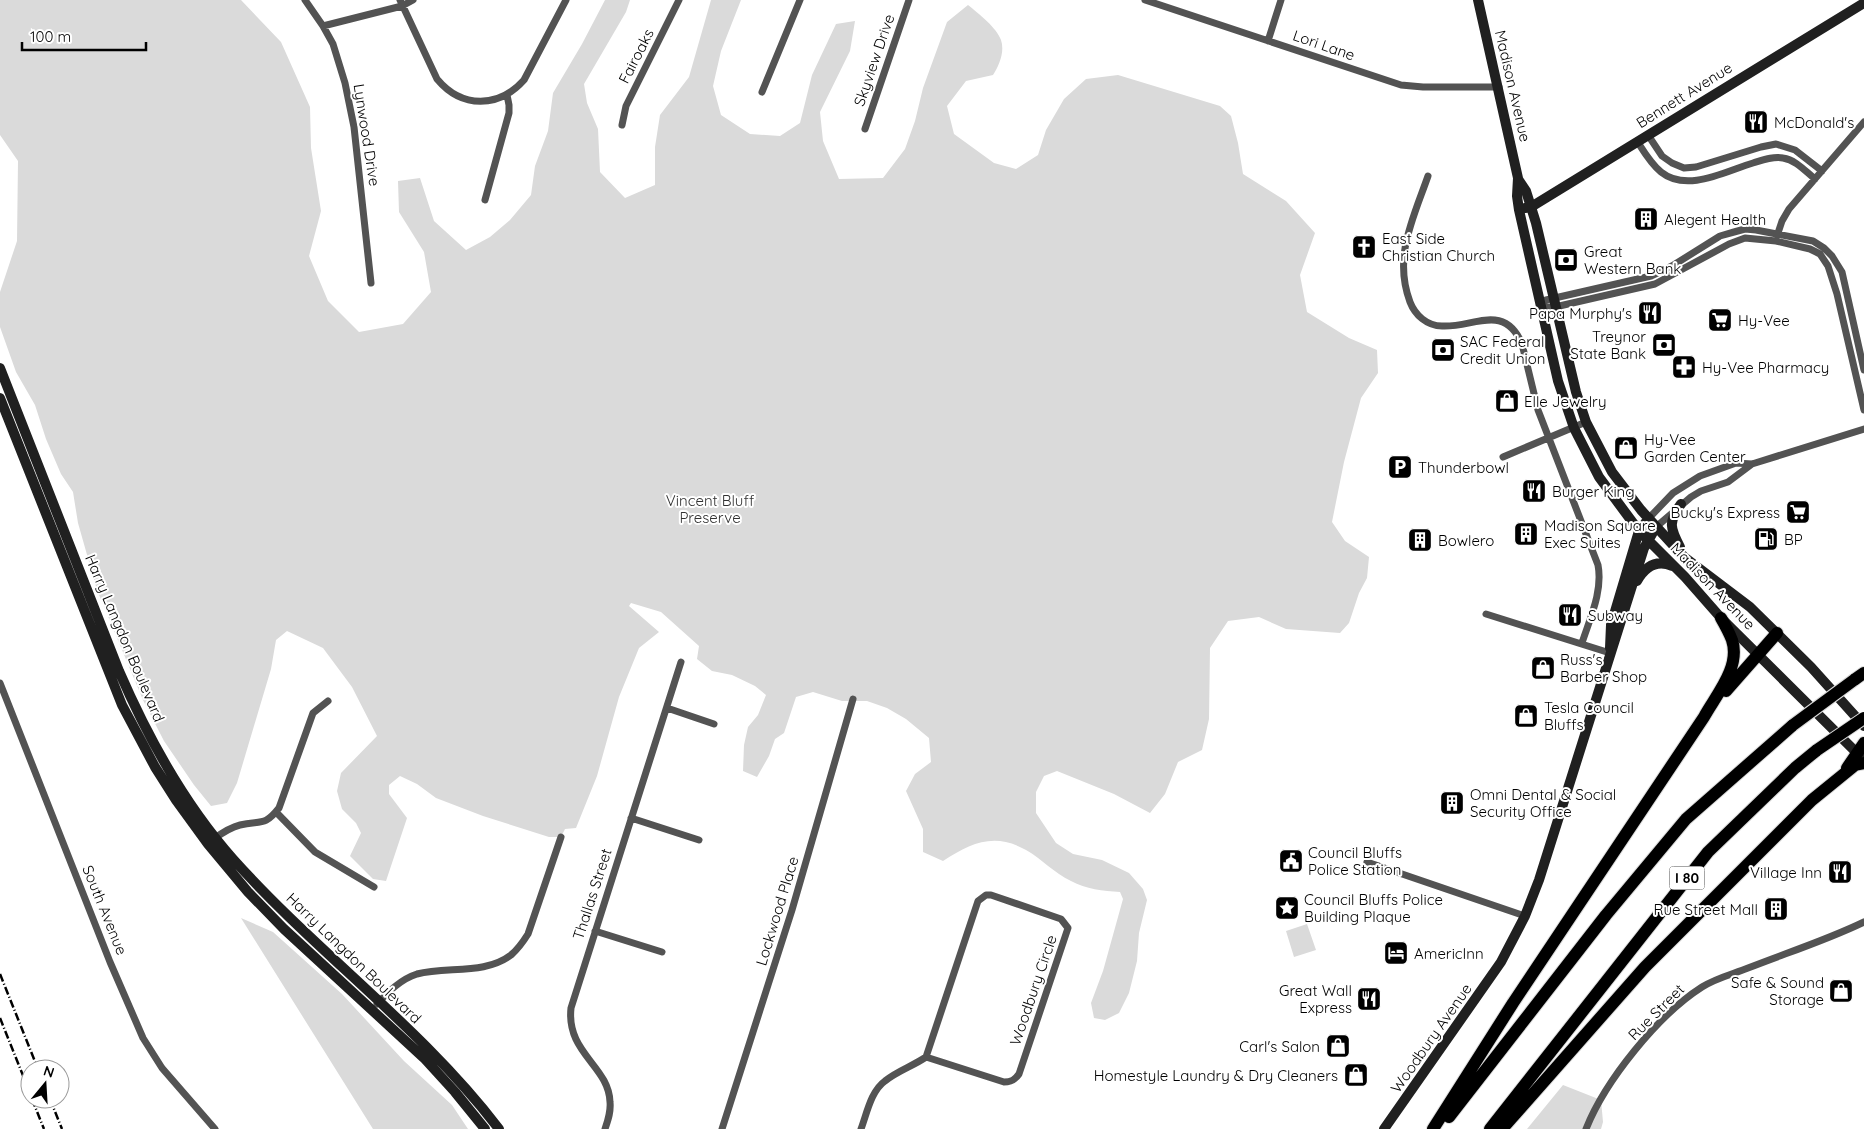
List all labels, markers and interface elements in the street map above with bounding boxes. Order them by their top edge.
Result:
street label: Skyview Drive [849,11,899,109]
scale bar [22,20,146,52]
street label: Fairoaks [614,25,658,87]
street label: Lori Lane [1290,26,1358,64]
text: 100 m [30,27,71,46]
street label: Madison Avenue [1491,28,1535,144]
street label: Bennett Avenue [1632,58,1736,132]
street label: Lynwood Drive [350,82,384,188]
restaurant icon: McDonald's [1743,109,1769,135]
place label: McDonald's [1774,113,1854,132]
building icon: Alegent Health [1633,206,1659,232]
place label: Alegent Health [1664,210,1766,229]
place label: East Side Christian Church [1382,229,1495,265]
church icon: East Side Christian Church [1351,234,1377,260]
place label: Great Western Bank [1584,242,1681,278]
bank icon: Great Western Bank [1553,247,1579,273]
restaurant icon: Papa Murphy's [1637,300,1663,326]
place label: Papa Murphy's [1529,304,1632,323]
supermarket icon: Hy-Vee [1707,307,1733,333]
place label: Hy-Vee [1738,311,1790,330]
place label: Treynor State Bank [1570,327,1646,363]
place label: SAC Federal Credit Union [1460,332,1546,368]
bank icon: Treynor State Bank [1651,332,1677,358]
bank icon: SAC Federal Credit Union [1430,337,1456,363]
pharmacy icon: Hy-Vee Pharmacy [1671,354,1697,380]
place label: Hy-Vee Pharmacy [1702,358,1829,377]
shop icon: Elle Jewelry [1494,388,1520,414]
place label: Elle Jewelry [1524,392,1606,411]
place label: Hy-Vee Garden Center [1644,430,1746,466]
shop icon: Hy-Vee Garden Center [1613,435,1639,461]
parking icon: Thunderbowl [1387,454,1413,480]
place label: Thunderbowl [1418,458,1509,477]
restaurant icon: Burger King [1521,478,1547,504]
place label: Burger King [1552,482,1635,501]
park label: Vincent Bluff Preserve [666,491,754,527]
supermarket icon: Bucky's Express [1785,499,1811,525]
place label: Bucky's Express [1670,503,1780,522]
place label: Madison Square Exec Suites [1544,516,1656,552]
building icon: Madison Square Exec Suites [1513,521,1539,547]
fuel station icon: BP [1753,526,1779,552]
building icon: Bowlero [1407,527,1433,553]
place label: BP [1784,530,1803,549]
place label: Bowlero [1438,531,1494,550]
street label: Madison Avenue [1667,538,1759,634]
street label: Harry Langdon Boulevard [81,551,169,725]
restaurant icon: Subway [1557,602,1583,628]
place label: Subway [1588,606,1643,625]
place label: Russ's Barber Shop [1560,650,1647,686]
shop icon: Russ's Barber Shop [1530,655,1556,681]
place label: Tesla Council Bluffs [1544,698,1634,734]
shop icon: Tesla Council Bluffs [1513,703,1539,729]
place label: Omni Dental & Social Security Office [1470,785,1616,821]
building icon: Omni Dental & Social Security Office [1439,790,1465,816]
place label: Council Bluffs Police Station [1308,843,1402,879]
street label: Thallas Street [568,846,616,942]
public building icon: Council Bluffs Police Station [1278,848,1304,874]
street label: Lockwood Place [751,854,803,968]
restaurant icon: Village Inn [1827,859,1853,885]
street label: South Avenue [78,862,132,958]
place label: Village Inn [1750,863,1822,882]
road number: I 80 [1670,866,1704,890]
street label: Harry Langdon Boulevard [283,889,425,1027]
place label: Council Bluffs Police Building Plaque [1304,890,1443,926]
place icon: Council Bluffs Police Building Plaque [1274,895,1300,921]
building icon: Rue Street Mall [1763,896,1789,922]
place label: Rue Street Mall [1654,900,1758,919]
street label: Woodbury Circle [1005,932,1061,1048]
hotel icon: AmericInn [1383,940,1409,966]
place label: AmericInn [1414,944,1484,963]
place label: Safe & Sound Storage [1731,973,1824,1009]
shop icon: Safe & Sound Storage [1828,978,1854,1004]
street label: Woodbury Avenue [1386,980,1476,1096]
street label: Rue Street [1624,980,1688,1044]
place label: Great Wall Express [1279,981,1352,1017]
restaurant icon: Great Wall Express [1356,986,1382,1012]
shop icon: Carl's Salon [1325,1033,1351,1059]
place label: Carl's Salon [1239,1037,1320,1056]
north arrow [20,1059,70,1109]
text: N [41,1061,57,1082]
shop icon: Homestyle Laundry & Dry Cleaners [1343,1062,1369,1088]
place label: Homestyle Laundry & Dry Cleaners [1094,1066,1338,1085]

